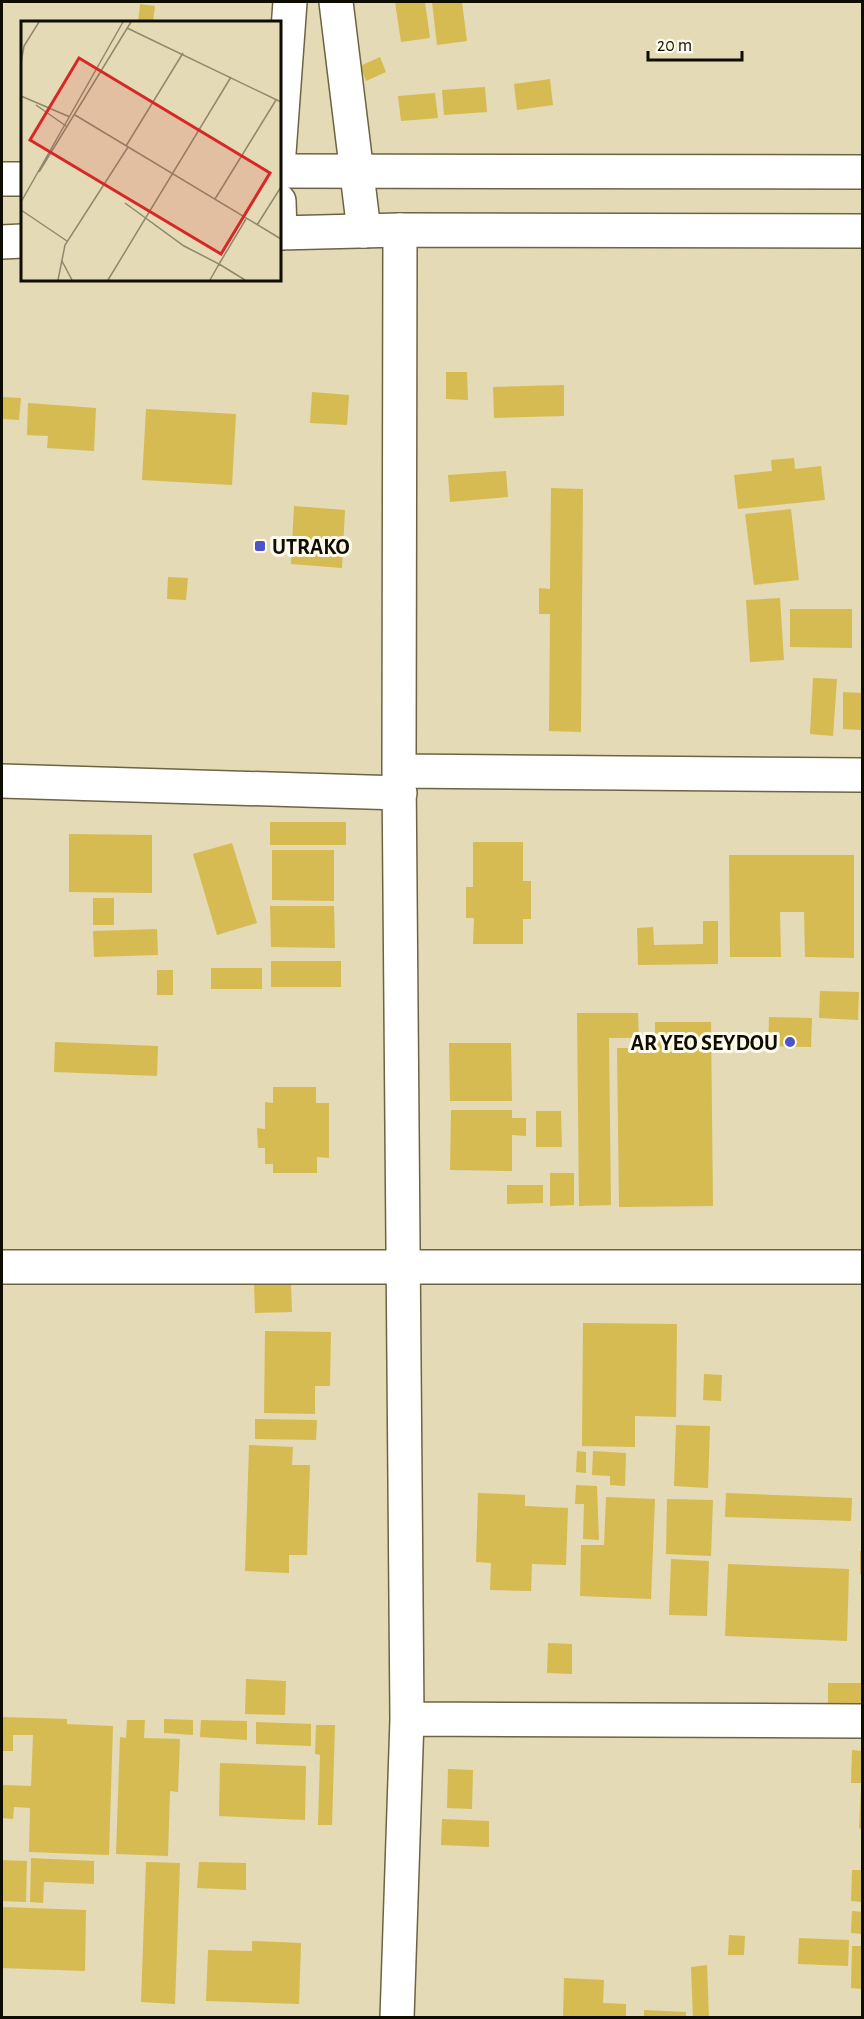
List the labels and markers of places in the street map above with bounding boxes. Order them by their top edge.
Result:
place label: UTRAKO [272,536,350,558]
marker: UTRAKO [253,539,267,553]
place label: AR YEO SEYDOU [631,1032,778,1054]
marker: AR YEO SEYDOU [783,1035,797,1049]

